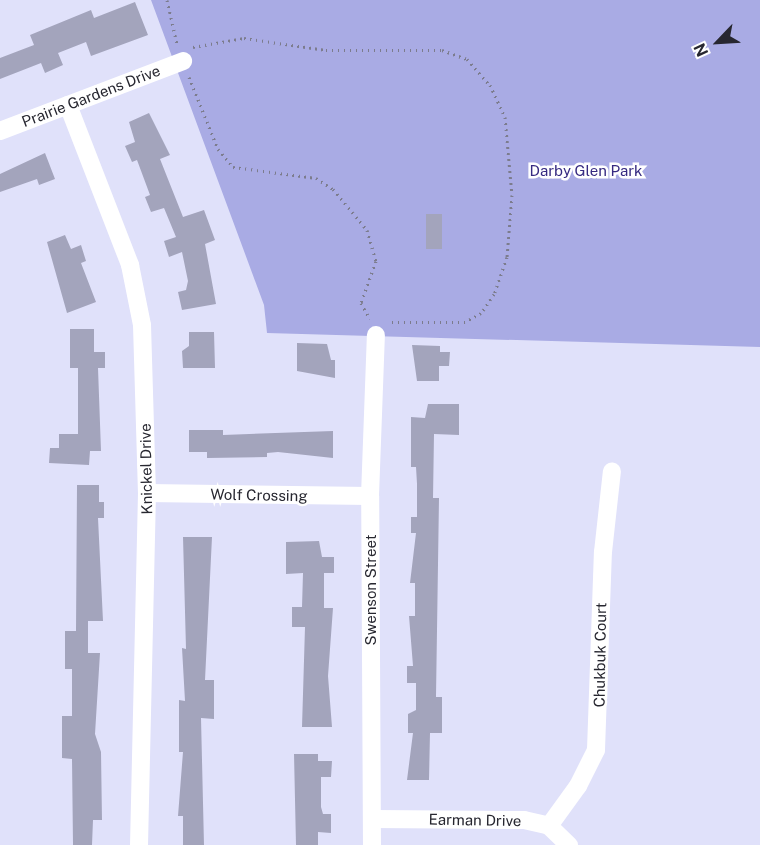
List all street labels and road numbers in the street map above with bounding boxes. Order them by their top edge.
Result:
street label: Prairie Gardens Drive [19,61,163,131]
street label: Knickel Drive [136,423,156,515]
street label: Wolf Crossing [210,485,308,505]
street label: Swenson Street [362,535,380,645]
street label: Chukbuk Court [590,602,610,708]
street label: Earman Drive [428,810,522,830]

